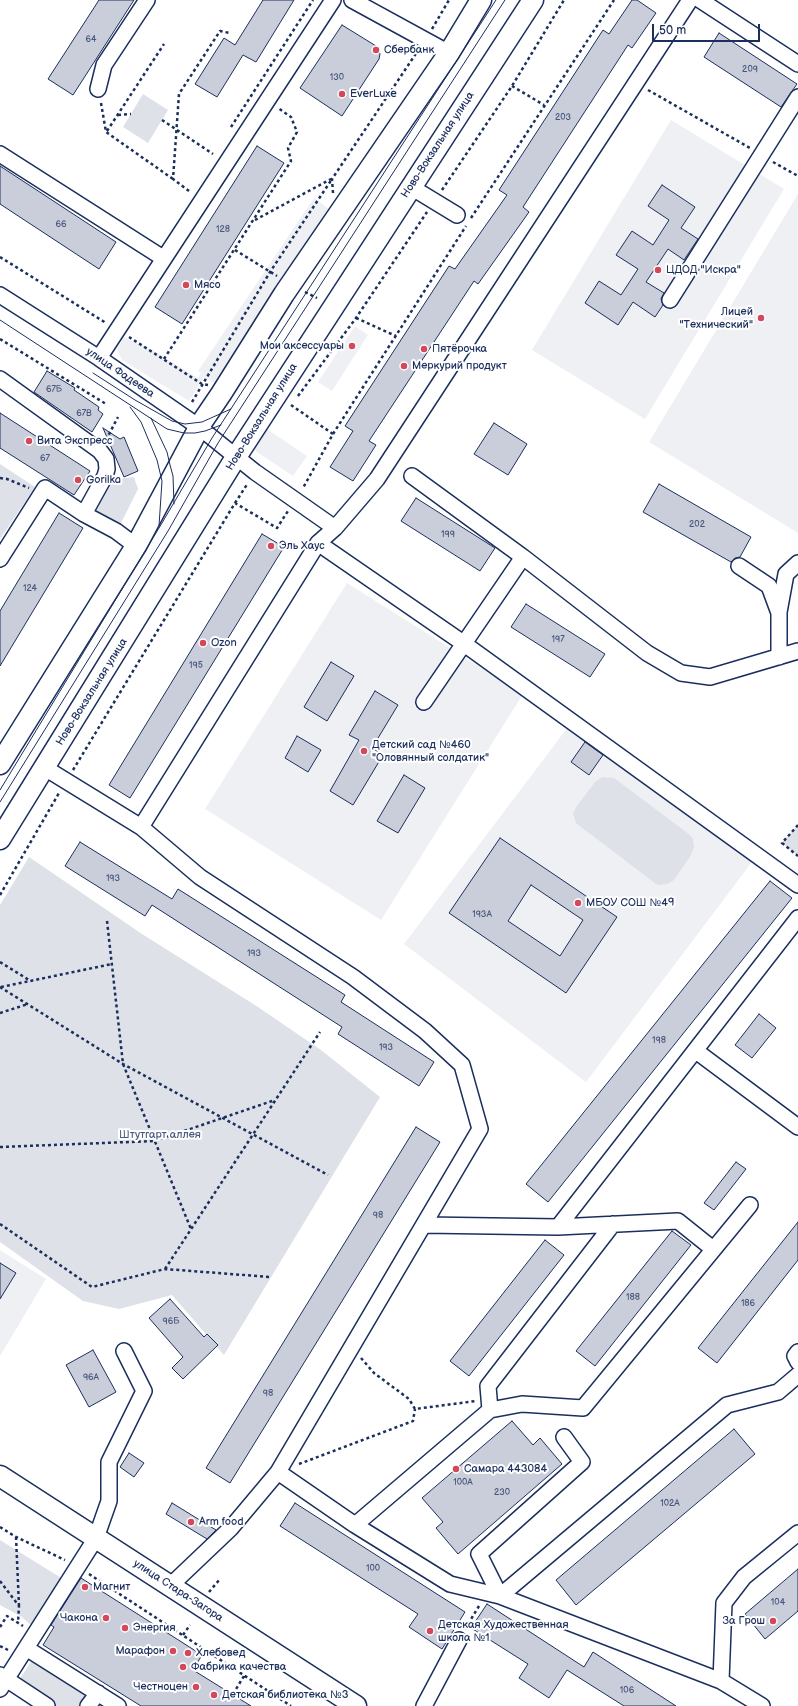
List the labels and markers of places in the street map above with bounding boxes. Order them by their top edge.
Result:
place label: Сбербанк [384,43,434,57]
marker: Сбербанк [371,45,381,55]
place label: EverLuxe [350,87,397,101]
marker: EverLuxe [337,89,347,99]
place label: ЦДОД "Искра" [666,263,741,277]
marker: ЦДОД "Искра" [653,265,663,275]
place label: Мясо [194,278,220,292]
marker: Мясо [181,280,191,290]
place label: Лицей "Технический" [679,305,753,331]
marker: Лицей "Технический" [756,313,766,323]
place label: Мои аксессуары [260,339,344,353]
marker: Мои аксессуары [347,341,357,351]
place label: Пятёрочка [432,342,487,356]
marker: Пятёрочка [419,344,429,354]
place label: Меркурий продукт [412,359,507,373]
marker: Меркурий продукт [399,361,409,371]
place label: Вита Экспресс [37,434,113,448]
marker: Вита Экспресс [24,436,34,446]
place label: Gorilka [86,473,121,487]
marker: Gorilka [73,475,83,485]
place label: Эль Хаус [279,539,325,553]
marker: Эль Хаус [266,541,276,551]
place label: Ozon [211,636,237,650]
marker: Ozon [198,638,208,648]
place label: Детский сад №460 "Оловянный солдатик" [372,738,489,764]
marker: Детский сад №460 "Оловянный солдатик" [359,746,369,756]
place label: МБОУ СОШ №49 [586,896,674,910]
marker: МБОУ СОШ №49 [573,898,583,908]
place label: Самара 443084 [464,1462,547,1476]
marker: Самара 443084 [451,1464,461,1474]
place label: Arm food [199,1515,244,1529]
marker: Arm food [186,1517,196,1527]
place label: Магнит [93,1580,130,1594]
marker: Магнит [80,1582,90,1592]
place label: Чакона [60,1611,98,1625]
marker: Чакона [101,1613,111,1623]
place label: За Грош [723,1614,765,1628]
marker: За Грош [768,1616,778,1626]
place label: Детская Художественная школа №1 [438,1618,569,1644]
place label: Энергия [133,1621,176,1635]
marker: Энергия [120,1623,130,1633]
marker: Детская Художественная школа №1 [425,1626,435,1636]
place label: Марафон [115,1644,165,1658]
marker: Марафон [168,1646,178,1656]
place label: Хлебовед [196,1646,245,1660]
marker: Хлебовед [183,1648,193,1658]
place label: Фабрика качества [191,1660,286,1674]
marker: Фабрика качества [178,1662,188,1672]
place label: Честноцен [133,1680,188,1694]
marker: Честноцен [191,1682,201,1692]
place label: Детская библиотека №3 [222,1688,348,1702]
marker: Детская библиотека №3 [209,1690,219,1700]

